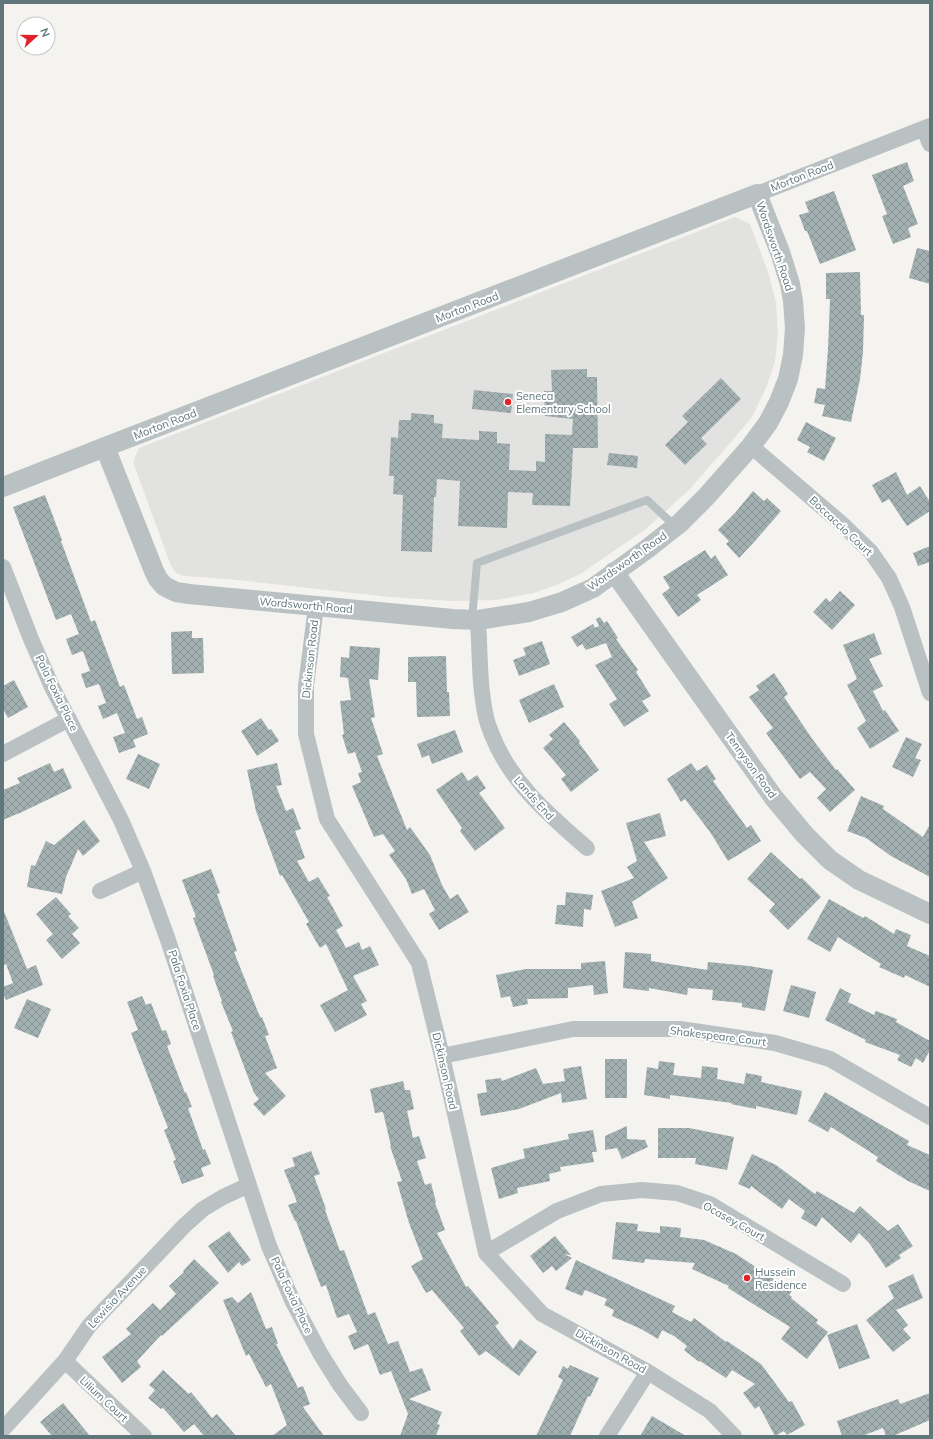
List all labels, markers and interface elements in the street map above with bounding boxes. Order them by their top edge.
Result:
north arrow [16,16,56,56]
text: N [37,26,53,39]
street label: Morton Road [769,158,835,194]
street label: Wordsworth Road [753,199,797,293]
street label: Morton Road [434,289,500,325]
place label: Seneca Elementary School [516,389,611,416]
marker: Seneca Elementary School [503,397,513,407]
street label: Morton Road [132,406,198,442]
street label: Boccaccio Court [806,493,876,559]
street label: Wordsworth Road [585,528,669,594]
street label: Wordsworth Road [259,594,353,616]
street label: Dickinson Road [299,619,321,699]
street label: Pala Foxia Place [32,652,82,734]
street label: Tennyson Road [722,729,780,801]
street label: Lands End [511,773,557,823]
street label: Pala Foxia Place [165,948,205,1032]
street label: Shakespeare Court [669,1023,767,1049]
street label: Dickinson Road [429,1031,461,1111]
street label: Ocasey Court [701,1198,767,1244]
street label: Pala Foxia Place [268,1254,316,1336]
street label: Lewisia Avenue [85,1263,149,1331]
place label: Hussein Residence [755,1265,807,1292]
marker: Hussein Residence [742,1273,752,1283]
street label: Dickinson Road [573,1326,649,1376]
street label: Lilium Court [77,1373,131,1425]

